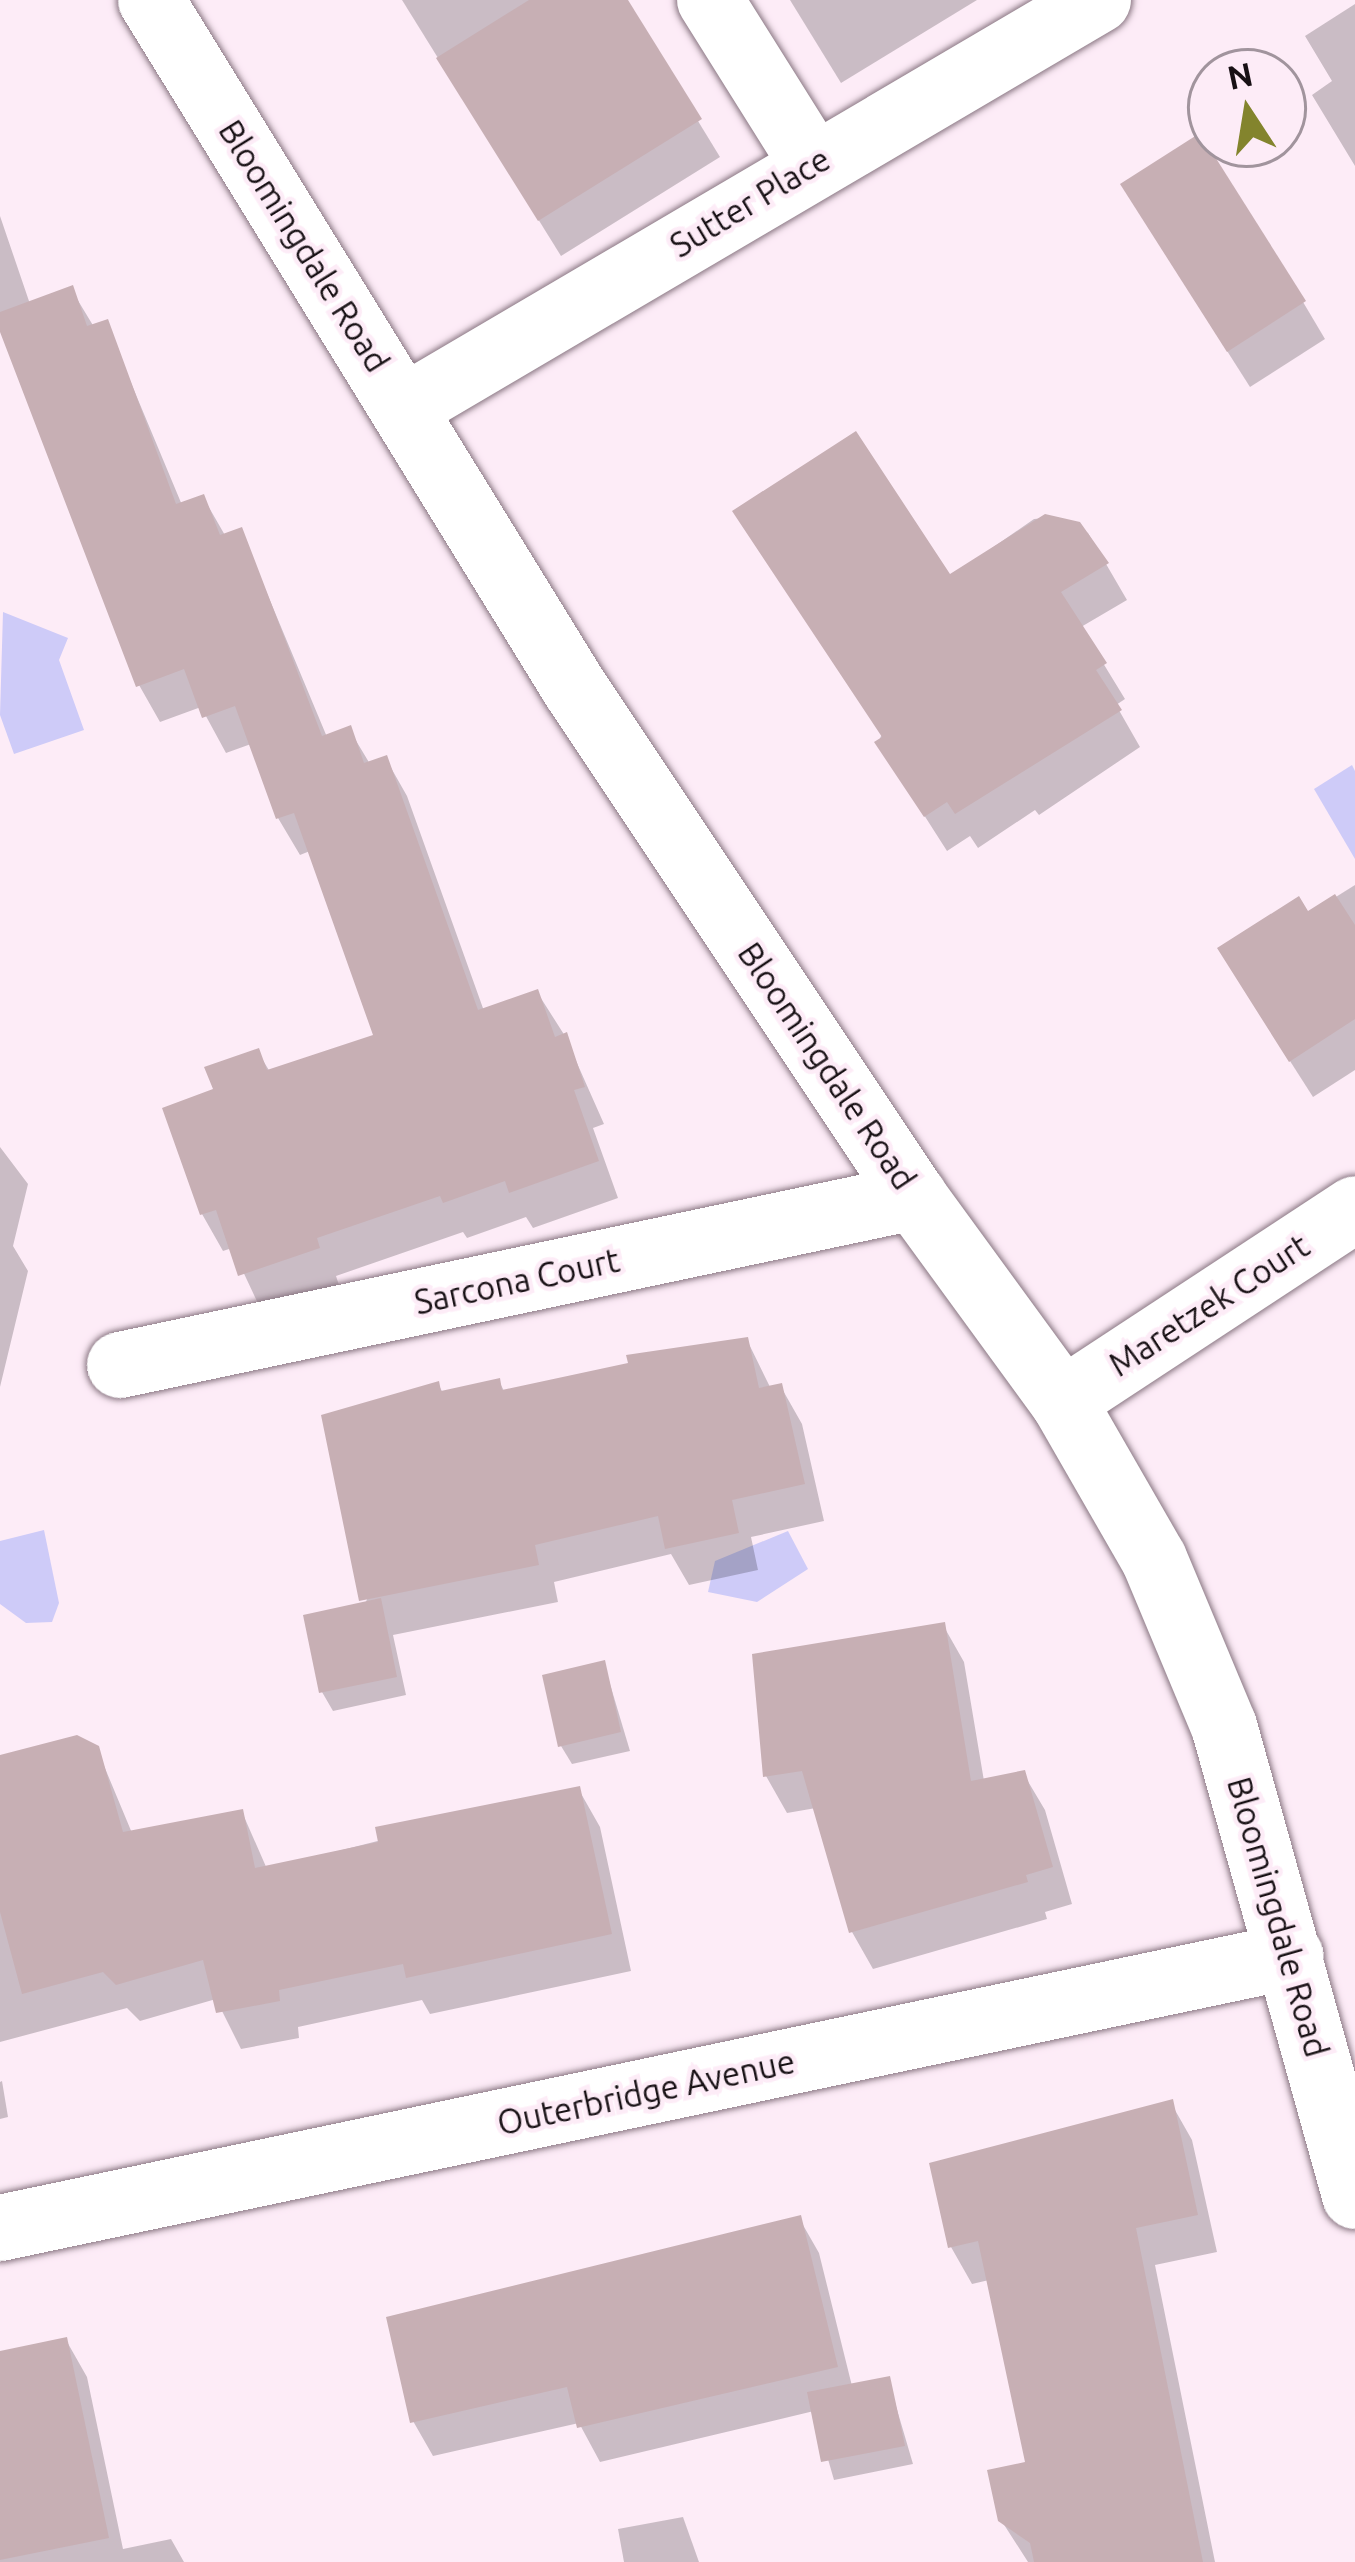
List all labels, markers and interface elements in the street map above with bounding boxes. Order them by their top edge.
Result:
north arrow [1187,48,1307,168]
text: N [1224,55,1256,96]
street label: Bloomingdale Road [211,113,397,379]
street label: Sutter Place [663,139,837,265]
street label: Bloomingdale Road [730,935,924,1197]
street label: Maretzek Court [1102,1226,1316,1384]
street label: Sarcona Court [411,1240,623,1322]
street label: Bloomingdale Road [1219,1773,1337,2061]
street label: Outerbridge Avenue [494,2041,798,2143]

